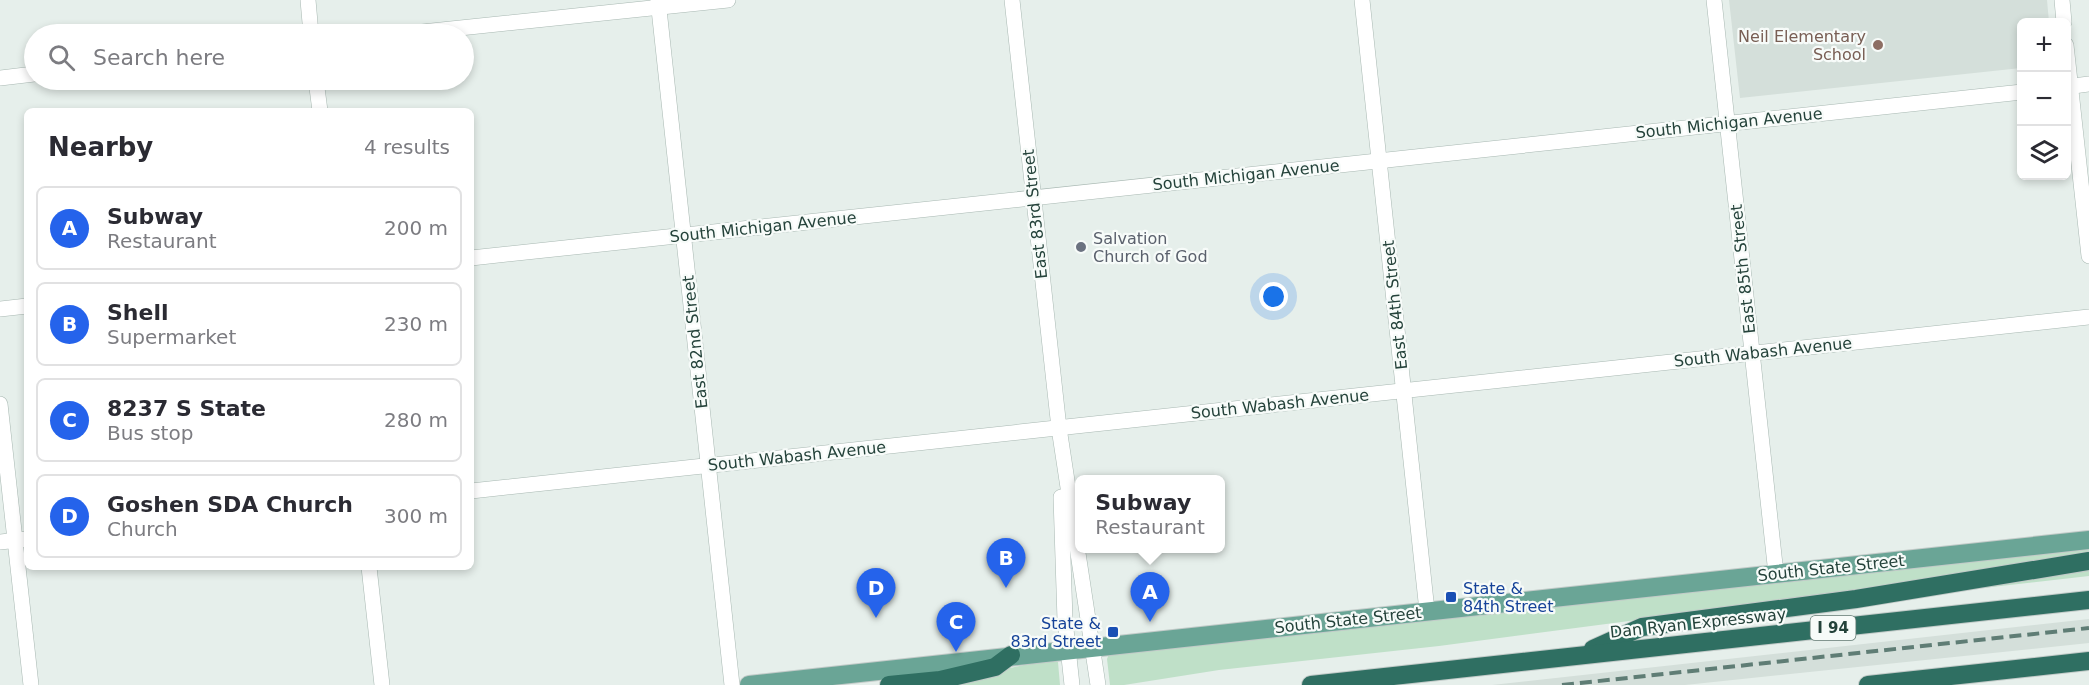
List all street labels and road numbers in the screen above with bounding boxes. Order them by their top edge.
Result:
street label: South Michigan Avenue [1635,104,1823,142]
street label: East 83rd Street [1019,148,1051,280]
street label: South Michigan Avenue [1152,156,1340,194]
street label: East 85th Street [1727,203,1759,335]
street label: South Michigan Avenue [669,208,857,246]
street label: East 84th Street [1379,239,1411,371]
street label: East 82nd Street [679,274,711,410]
street label: South Wabash Avenue [1673,333,1853,371]
street label: South Wabash Avenue [1190,385,1370,423]
street label: South Wabash Avenue [707,437,887,475]
street label: South State Street [1757,551,1905,585]
street label: South State Street [1274,603,1422,637]
street label: Dan Ryan Expressway [1609,604,1787,642]
road number: I 94 [1810,616,1856,640]

